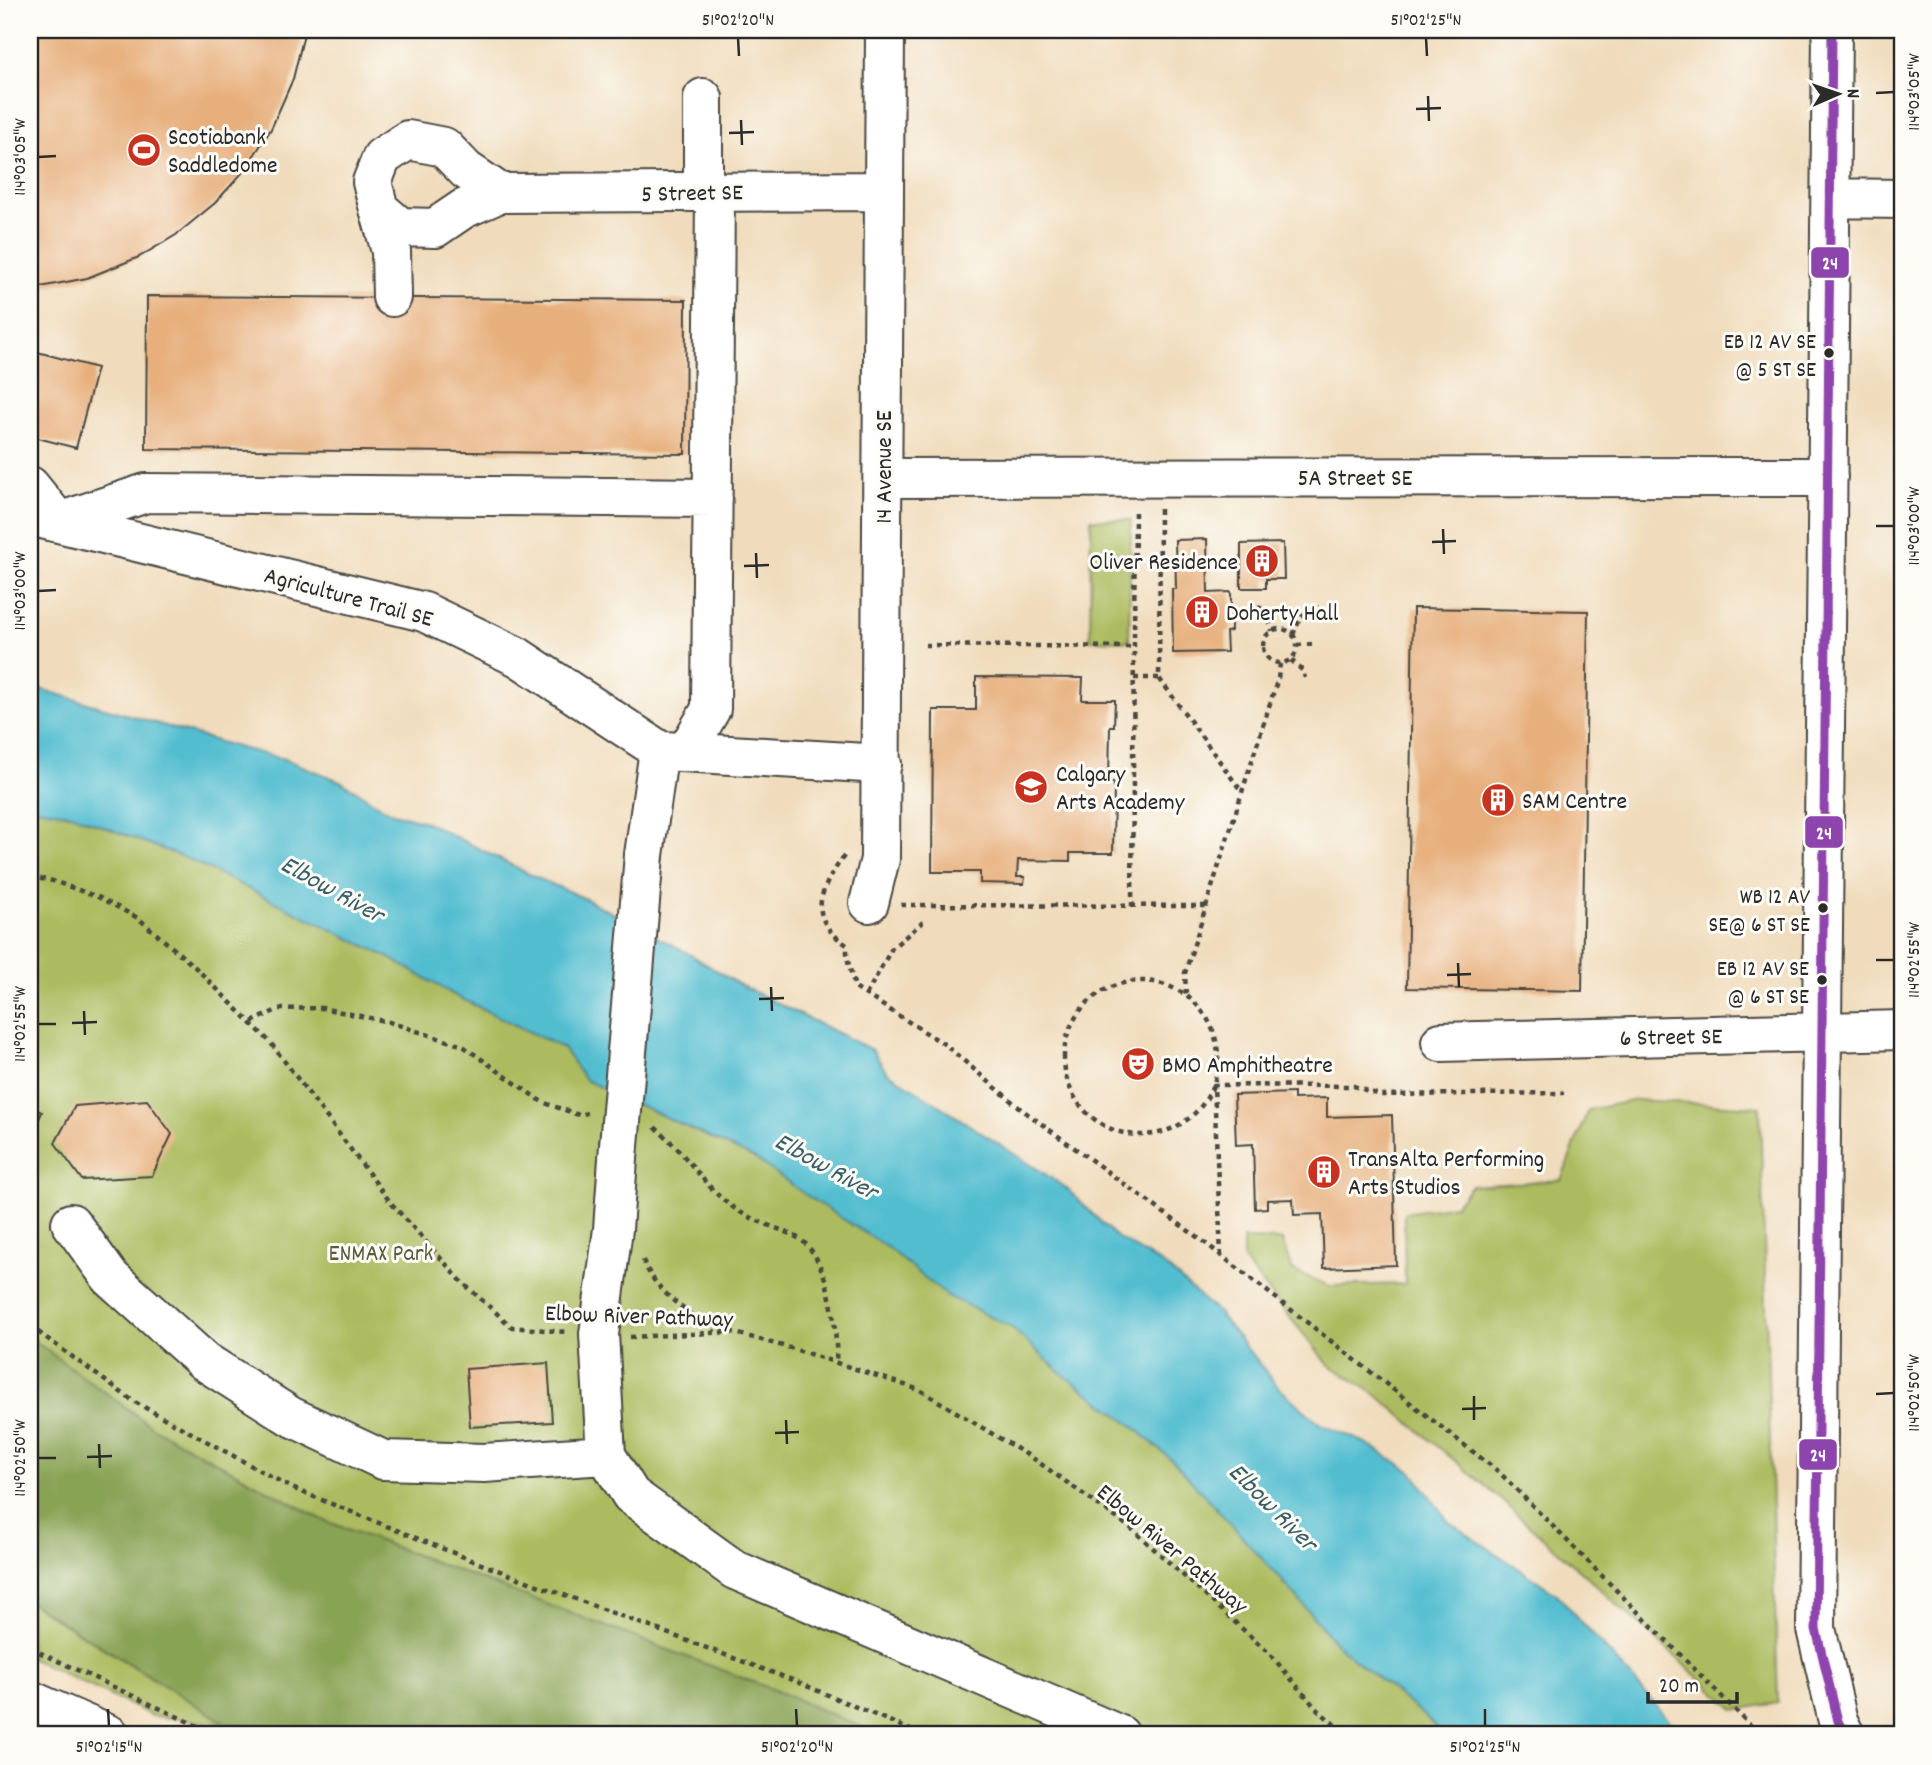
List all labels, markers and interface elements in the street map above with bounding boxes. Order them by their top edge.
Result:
text: 51°02'20"N [702,9,774,34]
text: 51°02'25"N [1391,9,1461,34]
text: 114°03'05"W [1903,53,1928,131]
north arrow [1802,60,1872,130]
text: N [1838,88,1865,99]
text: 114°03'05"W [9,118,34,196]
place label: Scotiabank Saddledome [168,122,278,184]
sports icon: Scotiabank Saddledome [125,131,163,169]
street label: 5 Street SE [641,177,743,213]
line badge: 24 [1810,246,1850,279]
text: 24 [1822,252,1838,279]
place label: EB 12 AV SE @ 5 ST SE [1724,328,1816,387]
marker: EB 12 AV SE @ 5 ST SE [1822,346,1836,360]
street label: 14 Avenue SE [869,410,903,524]
street label: 5A Street SE [1297,463,1413,497]
text: 114°03'00"W [1903,486,1928,565]
building icon: Oliver Residence [1243,542,1281,580]
place label: Oliver Residence [1089,547,1238,581]
text: 114°03'00"W [9,551,34,630]
street label: Agriculture Trail SE [260,560,437,638]
building icon: Doherty Hall [1183,593,1221,631]
place label: Doherty Hall [1226,598,1339,632]
place label: Calgary Arts Academy [1056,759,1186,821]
school or university icon: Calgary Arts Academy [1012,768,1050,806]
building icon: SAM Centre [1479,781,1517,819]
place label: SAM Centre [1522,786,1627,820]
line badge: 24 [1804,815,1844,849]
text: 24 [1816,822,1832,849]
water label: Elbow River [273,848,393,936]
place label: WB 12 AV SE@ 6 ST SE [1709,883,1810,942]
marker: WB 12 AV SE@ 6 ST SE [1816,901,1830,915]
text: 114°02'55"W [1903,921,1928,998]
place label: EB 12 AV SE @ 6 ST SE [1717,955,1809,1014]
marker: EB 12 AV SE @ 6 ST SE [1815,973,1829,987]
text: 114°02'55"W [9,985,34,1062]
street label: 6 Street SE [1619,1021,1723,1057]
theatre icon: BMO Amphitheatre [1119,1045,1157,1083]
place label: BMO Amphitheatre [1162,1050,1333,1084]
water label: Elbow River [767,1125,887,1213]
place label: TransAlta Performing Arts Studios [1348,1144,1544,1206]
building icon: TransAlta Performing Arts Studios [1305,1153,1343,1191]
park label: ENMAX Park [329,1238,433,1272]
street label: Elbow River Pathway [544,1298,735,1338]
text: 114°02'50"W [1903,1354,1928,1432]
text: 114°02'50"W [9,1419,34,1497]
line badge: 24 [1798,1438,1838,1471]
text: 24 [1810,1444,1826,1471]
water label: Elbow River [1219,1455,1327,1564]
street label: Elbow River Pathway [1088,1477,1255,1625]
scale bar [1648,1660,1738,1704]
text: 20 m [1659,1673,1699,1703]
text: 51°02'15"N [76,1736,142,1761]
text: 51°02'20"N [761,1736,833,1761]
text: 51°02'25"N [1450,1736,1520,1761]

